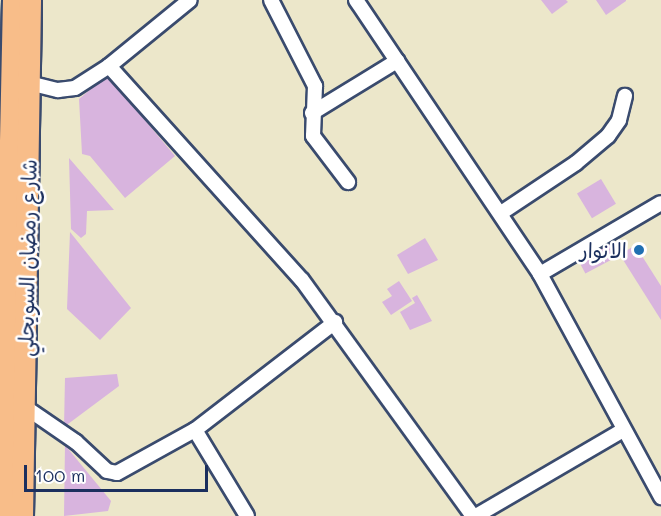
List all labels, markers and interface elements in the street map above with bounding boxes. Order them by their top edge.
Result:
street label: شارع رمضان السويحلي [13,159,41,357]
place label: الانوار [580,237,627,263]
marker: الانوار [632,243,646,257]
scale bar [27,453,212,491]
text: 100 m [35,463,85,487]

